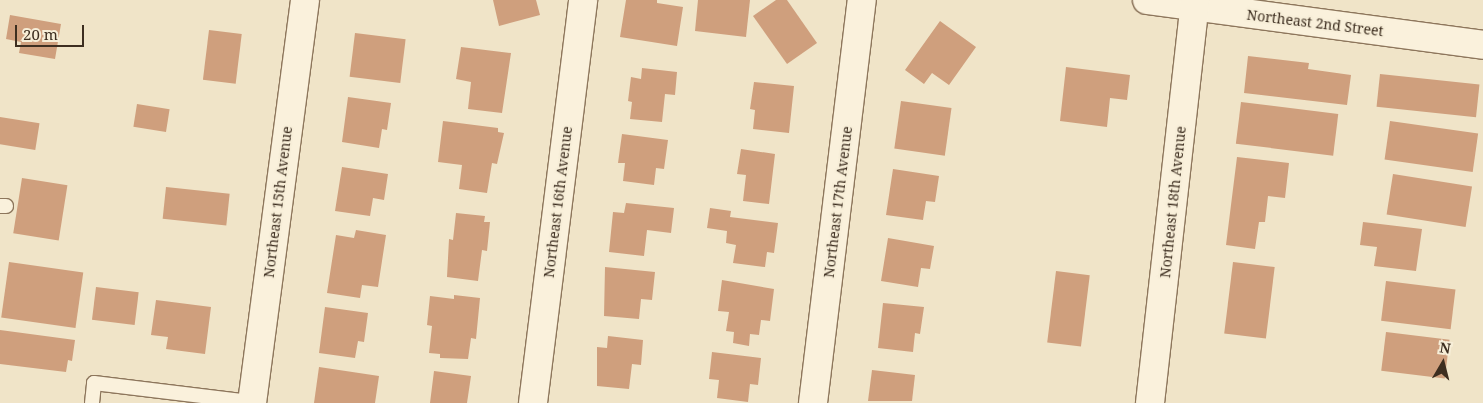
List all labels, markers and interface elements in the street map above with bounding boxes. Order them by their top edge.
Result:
street label: Northeast 2nd Street [1246,6,1384,40]
scale bar [18,15,86,47]
text: 20 m [23,24,58,44]
street label: Northeast 15th Avenue [260,125,296,279]
street label: Northeast 16th Avenue [540,125,576,279]
street label: Northeast 17th Avenue [820,125,856,279]
street label: Northeast 18th Avenue [1157,125,1189,279]
text: N [1438,337,1452,358]
north arrow [1418,338,1468,388]

